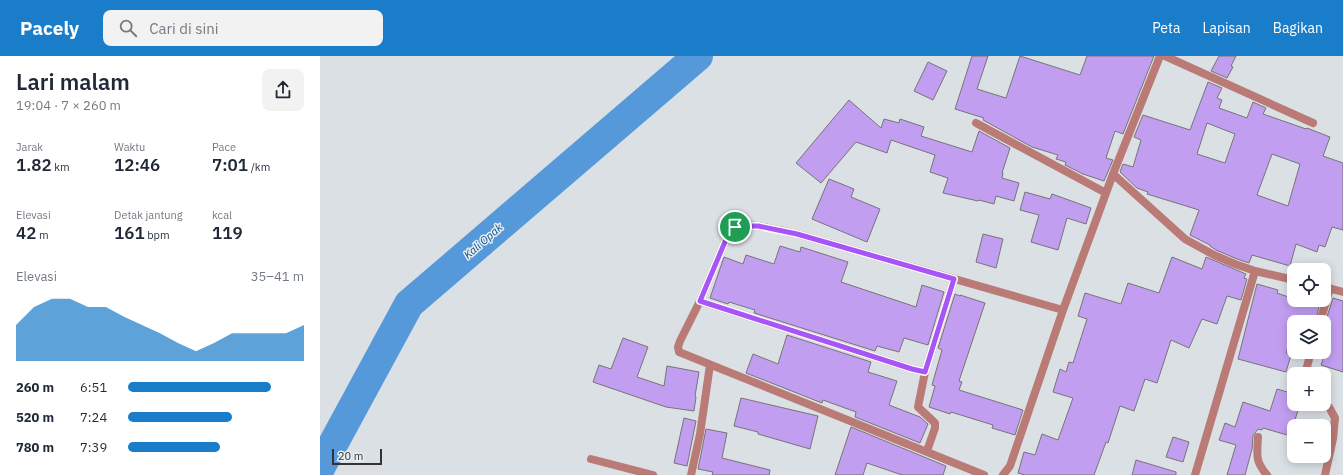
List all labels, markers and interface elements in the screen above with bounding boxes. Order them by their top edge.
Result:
search box [103,10,383,46]
text: Pacely [20,16,79,40]
icon: search [117,17,139,39]
text: Cari di sini [149,19,219,38]
text: Peta [1152,19,1180,37]
text: Lapisan [1202,19,1251,37]
text: Bagikan [1273,19,1323,37]
text: Lari malam [16,67,130,96]
button: share [262,69,304,111]
text: 19:04 · 7 × 260 m [16,97,121,114]
text: Jarak [16,140,43,154]
text: Waktu [114,140,145,154]
text: Pace [212,140,236,154]
text: 1.82 [16,154,52,176]
text: 12:46 [114,154,160,176]
text: 7:01 [212,154,248,176]
text: km [52,160,70,174]
text: /km [248,160,270,174]
text: Elevasi [16,208,51,222]
text: Detak jantung [114,208,183,222]
text: kcal [212,208,232,222]
pin [718,210,752,244]
icon: arrive [724,216,746,238]
water label: Kali Opak [461,220,506,262]
text: 42 [16,222,36,244]
text: 161 [114,222,145,244]
text: 119 [212,222,243,244]
text: m [36,228,49,242]
text: bpm [145,228,170,242]
map controls [1287,263,1331,463]
button: locate [1287,263,1331,307]
text: Elevasi [16,268,57,285]
text: 35–41 m [251,268,304,285]
button: layers [1287,315,1331,359]
button: + [1287,367,1331,411]
text: 260 m [16,379,54,396]
text: 6:51 [80,379,107,396]
text: 520 m [16,409,54,426]
text: 7:24 [80,409,107,426]
button: − [1287,419,1331,463]
text: 780 m [16,439,54,456]
text: 7:39 [80,439,107,456]
scale bar [332,447,382,466]
text: 20 m [338,449,363,463]

